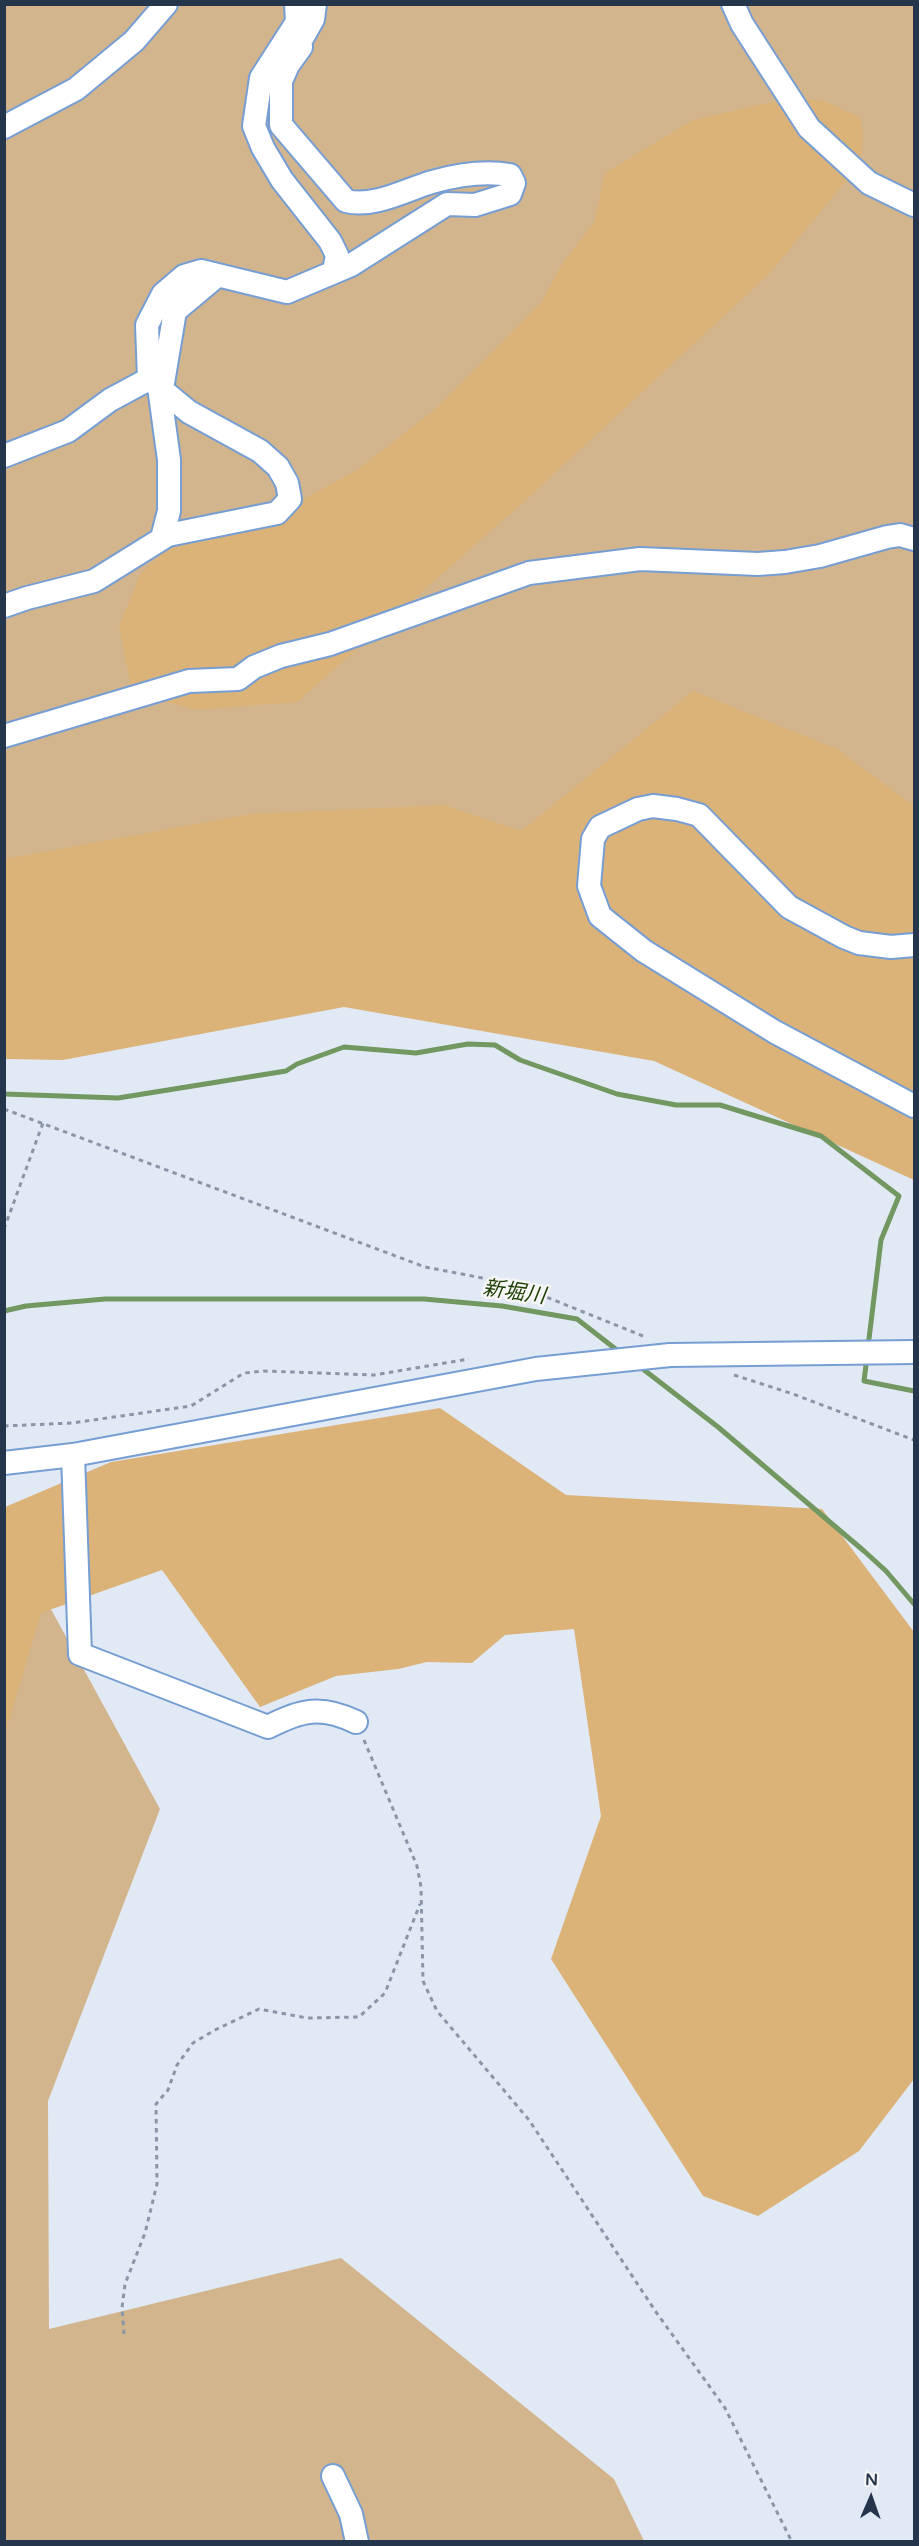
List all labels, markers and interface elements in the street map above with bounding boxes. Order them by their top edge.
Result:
water label: 新堀川 [481,1276,547,1310]
north arrow [841,2468,901,2528]
text: N [865,2470,878,2490]

